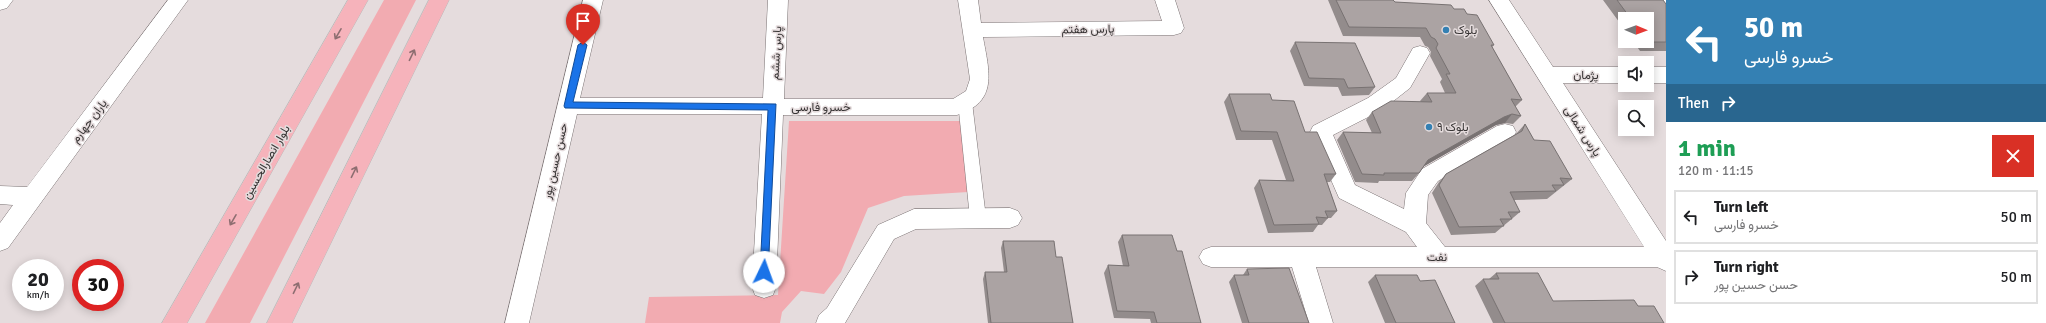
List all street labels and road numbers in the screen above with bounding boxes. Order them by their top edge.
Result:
street label: پارس هفتم [1061,22,1115,37]
street label: پارس ششم [768,25,785,80]
street label: پژمان [1573,68,1599,83]
street label: یاران چهارم [68,96,111,146]
street label: خسرو فارسی [791,100,851,115]
street label: پارس شمالی [1561,103,1605,160]
street label: بلوار انصارالحسین [239,122,294,202]
street label: حسن حسین پور [539,122,572,202]
street label: نفت [1427,250,1447,265]

